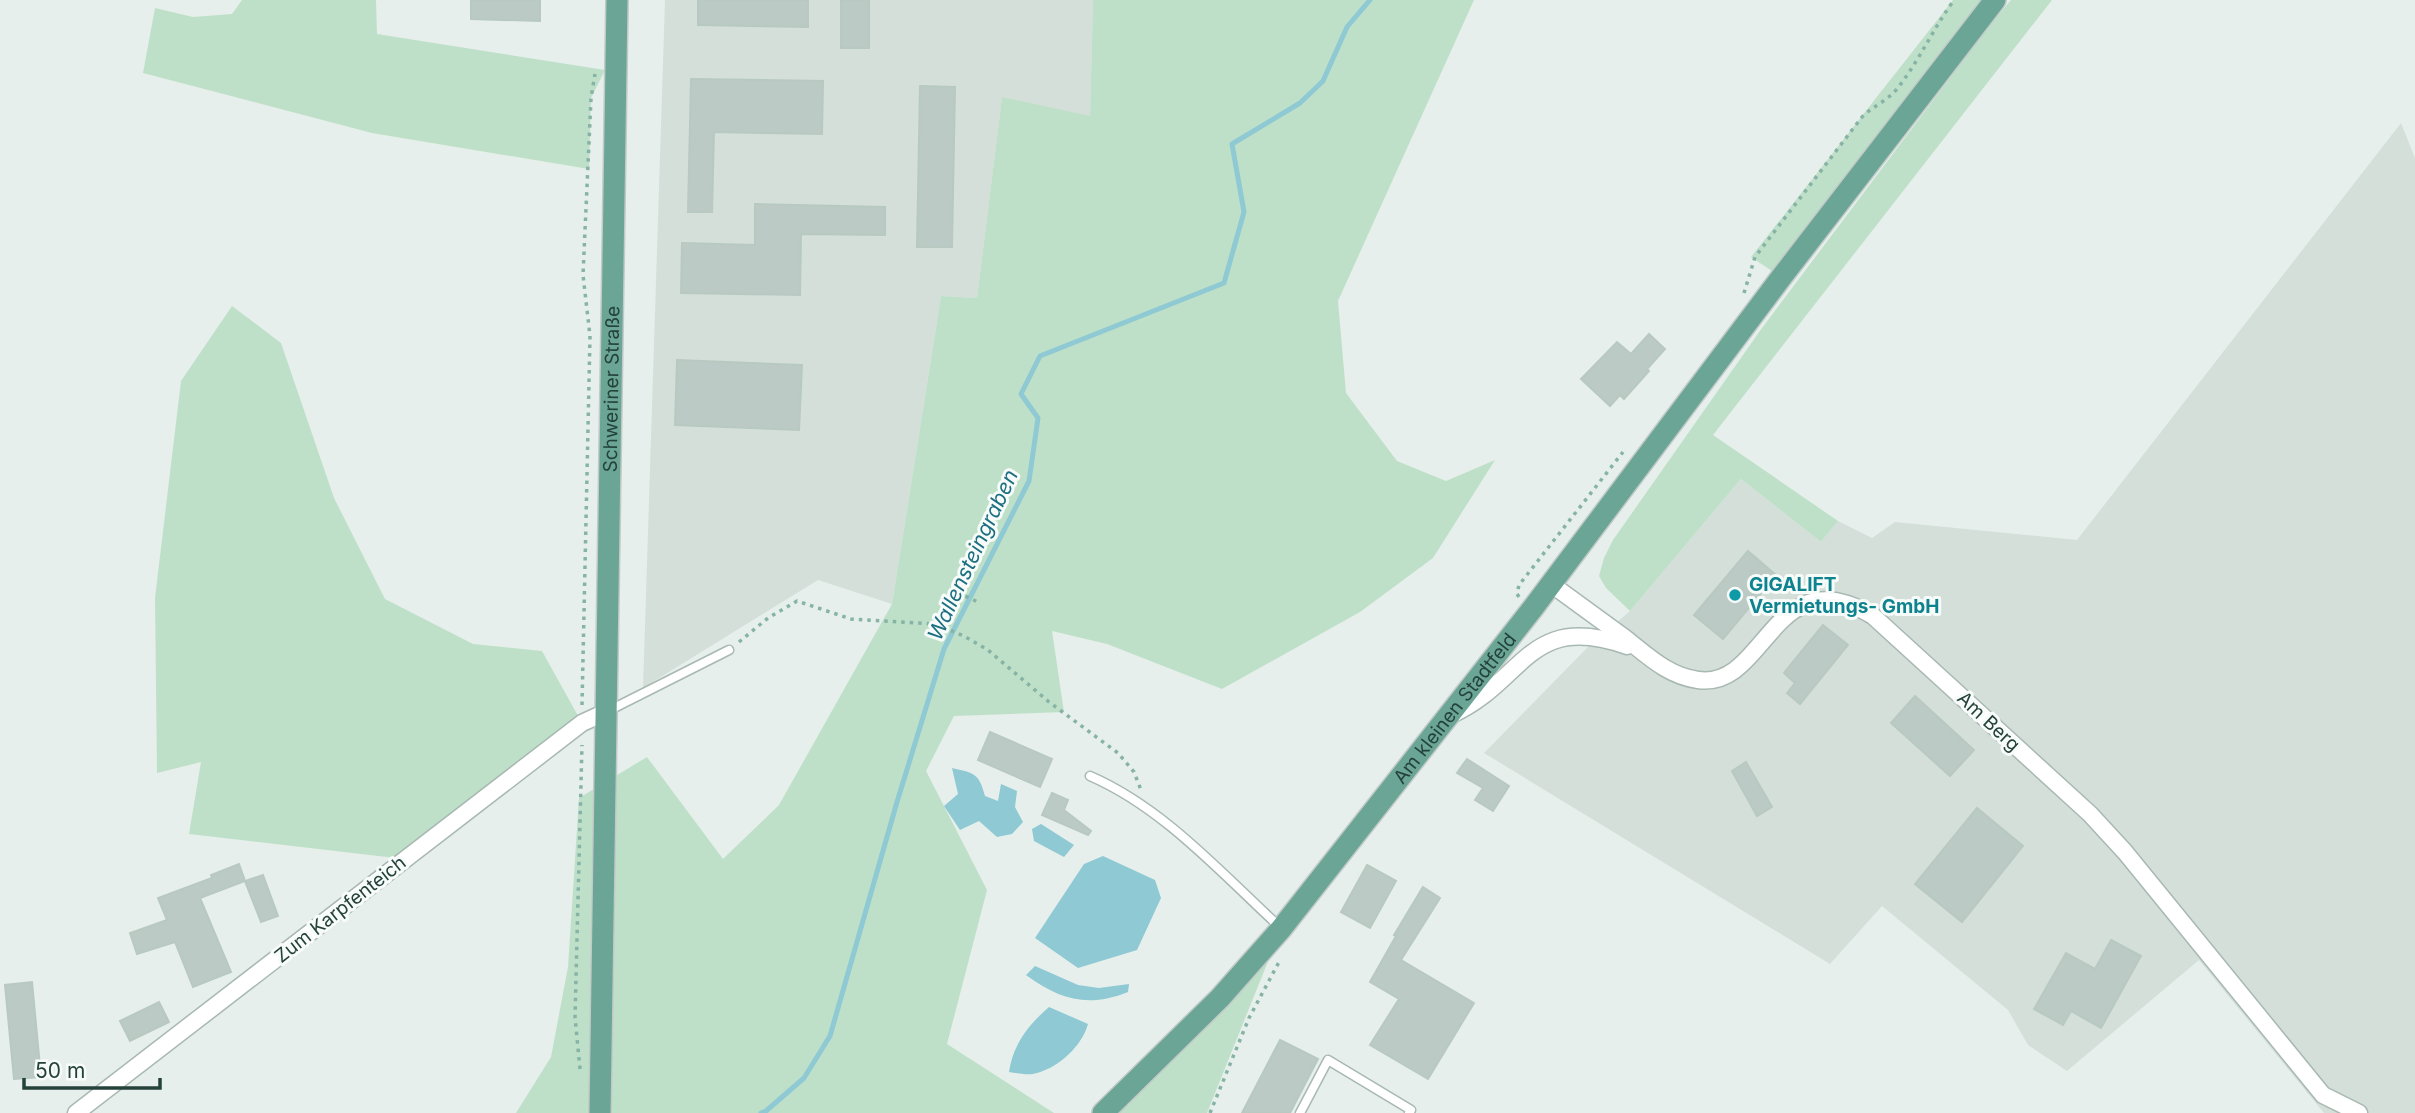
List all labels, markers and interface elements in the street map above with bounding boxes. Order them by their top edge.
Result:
street label: Schweriner Straße [599,306,624,473]
water label: Wallensteingraben [922,466,1023,644]
place label: GIGALIFT Vermietungs- GmbH [1749,573,1939,618]
marker: GIGALIFT Vermietungs- GmbH [1727,587,1743,603]
street label: Am kleinen Stadtfeld [1389,628,1521,788]
street label: Am Berg [1953,687,2025,756]
street label: Zum Karpfenteich [270,851,411,968]
scale bar [24,1046,161,1090]
text: 50 m [35,1058,85,1083]

